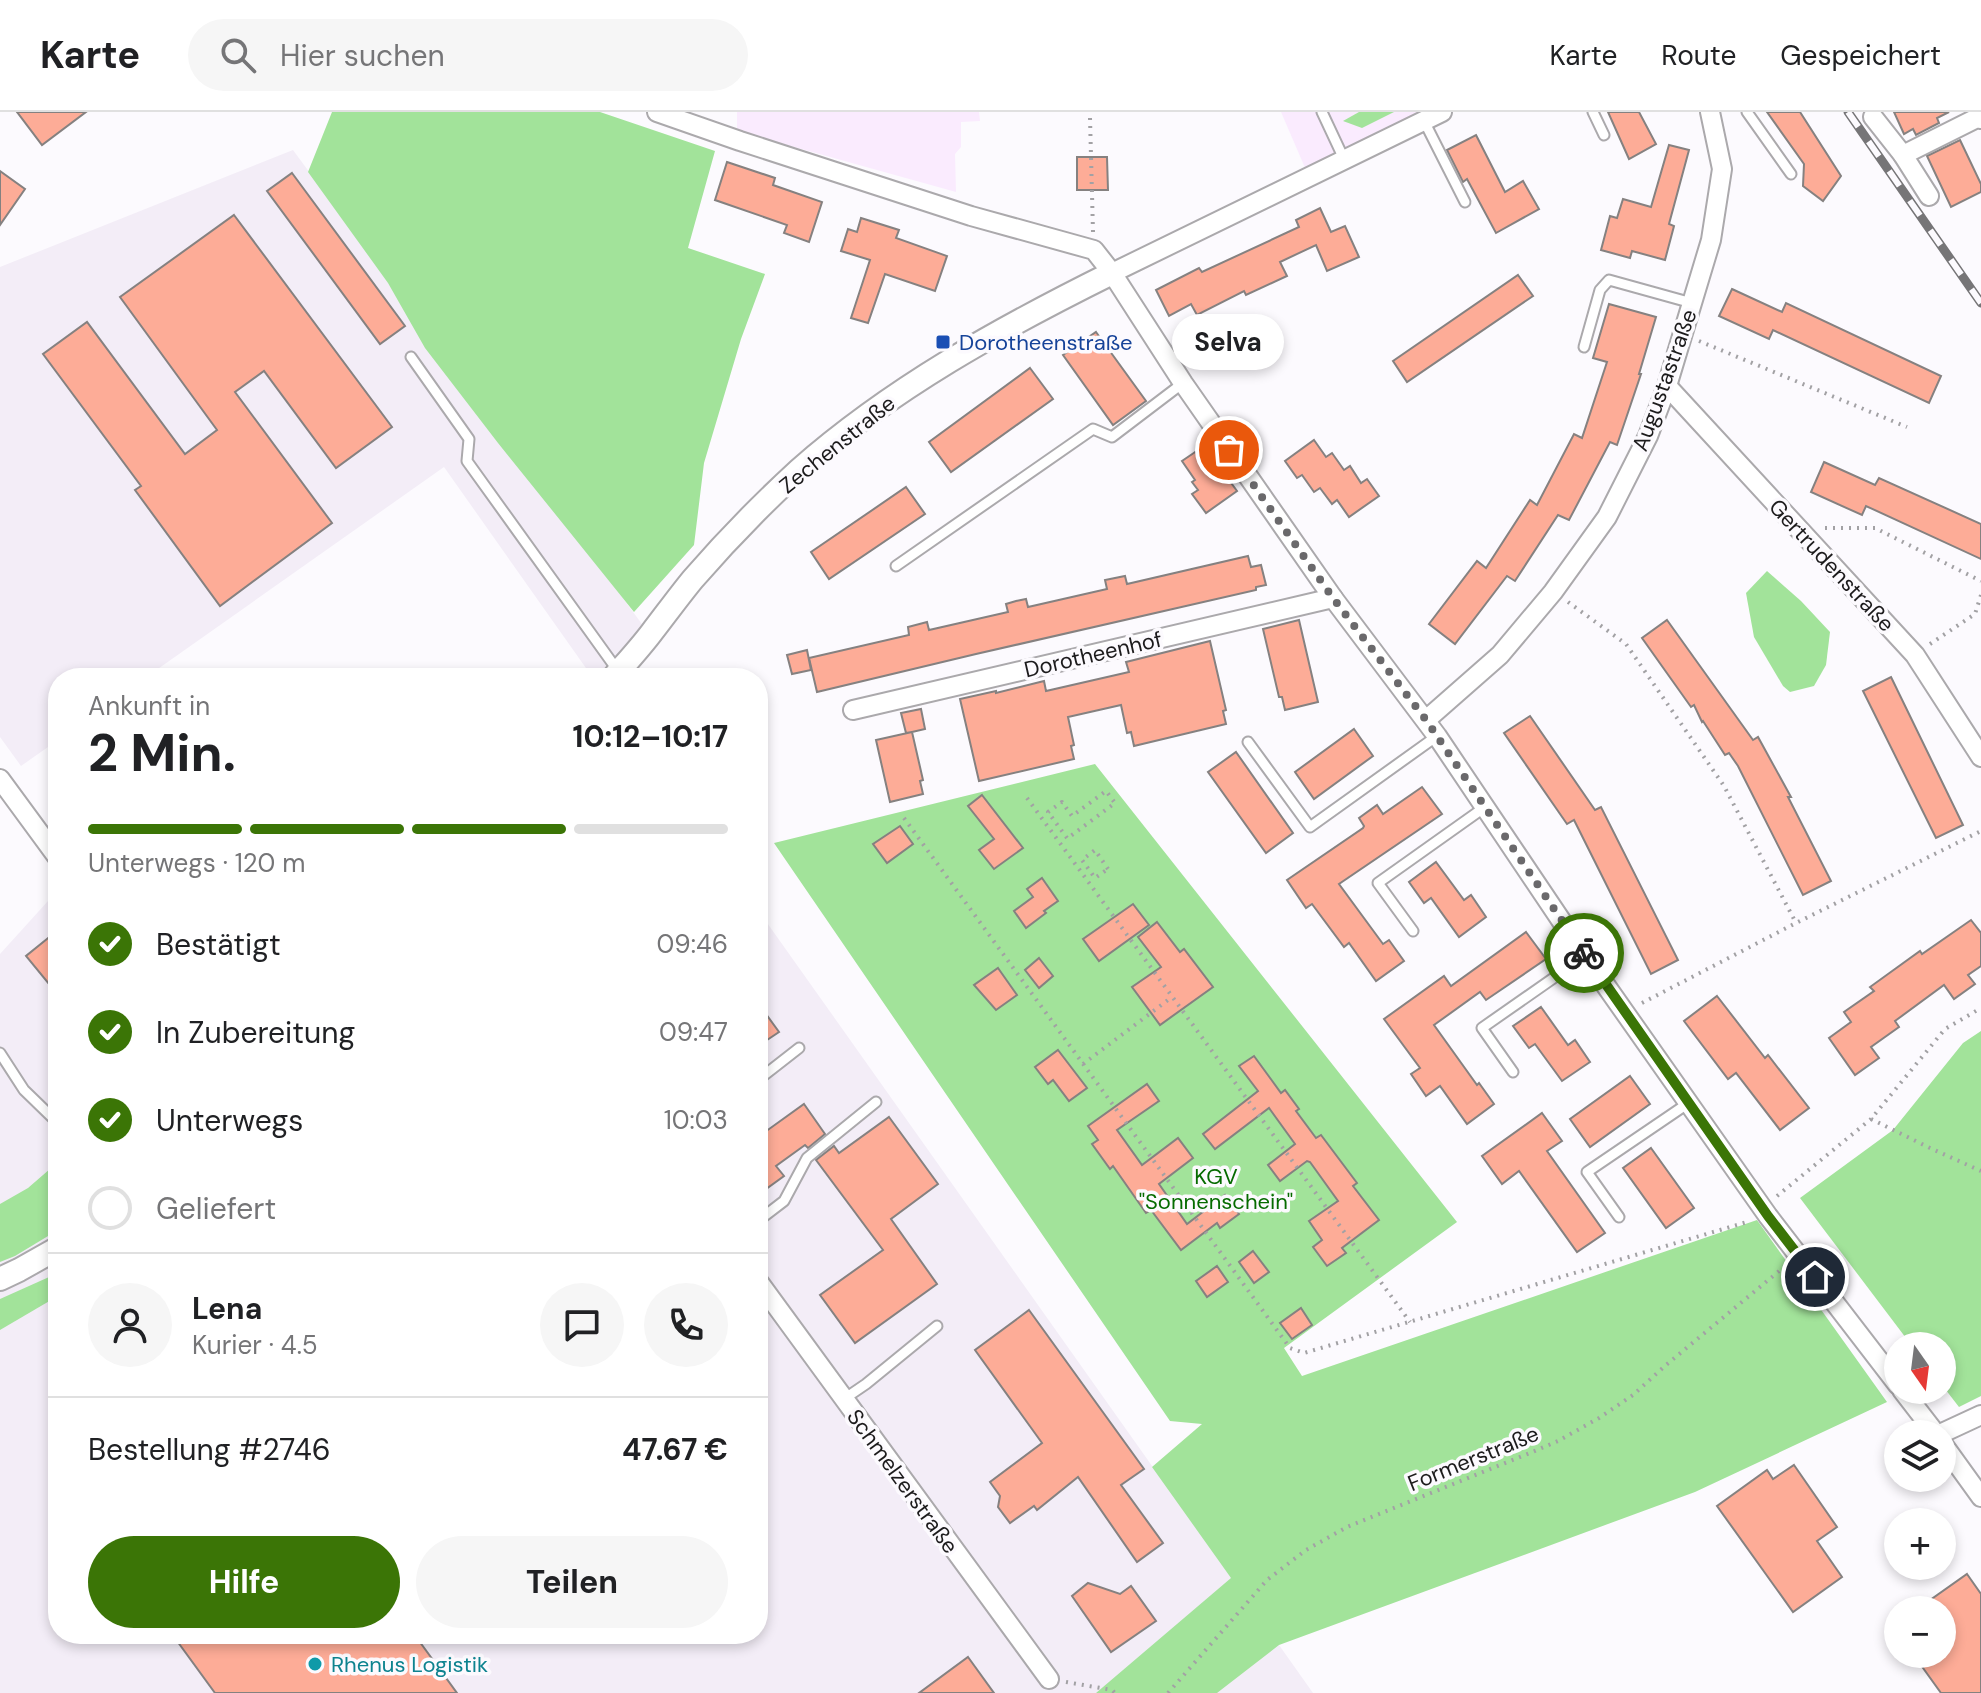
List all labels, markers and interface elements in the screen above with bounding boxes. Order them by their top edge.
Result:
search box [188,19,748,91]
text: Karte [40,30,140,80]
icon: search [216,33,260,77]
text: Hier suchen [280,36,445,75]
text: Karte [1550,37,1617,74]
text: Route [1661,37,1736,74]
text: Gespeichert [1780,37,1941,74]
street label: Augustastraße [1625,305,1704,455]
callout: Selva [1173,314,1285,370]
text: Selva [1194,325,1262,359]
place label: Dorotheenstraße [959,328,1132,357]
marker: Dorotheenstraße [934,333,952,351]
street label: Zechenstraße [773,389,901,500]
pin [1195,416,1263,484]
icon: bag [1207,428,1251,472]
street label: Gertrudenstraße [1763,493,1901,638]
street label: Dorotheenhof [1021,625,1165,684]
text: Ankunft in [88,689,210,723]
text: 10:12–10:17 [573,717,728,756]
text: 2 Min. [88,719,236,787]
text: Unterwegs · 120 m [88,846,305,880]
courier [1544,913,1624,993]
icon: check [88,922,132,966]
text: Bestätigt [156,925,281,964]
text: 09:46 [657,927,728,961]
icon: bike [1562,931,1606,975]
icon: check [88,1010,132,1054]
text: In Zubereitung [156,1013,355,1052]
text: 09:47 [659,1015,728,1049]
icon: check [88,1098,132,1142]
text: Unterwegs [156,1101,303,1140]
text: 10:03 [664,1103,728,1137]
park label: KGV "Sonnenschein" [1139,1162,1293,1216]
text: Geliefert [156,1189,276,1228]
pin [1781,1243,1849,1311]
icon: home [1793,1255,1837,1299]
button: person [88,1283,172,1367]
button: chat [540,1283,624,1367]
button: phone [644,1283,728,1367]
text: Lena [192,1289,262,1328]
text: Kurier · 4.5 [192,1328,318,1362]
north arrow [1884,1332,1956,1404]
map controls [1884,1332,1956,1668]
street label: Schmelzerstraße [840,1403,965,1559]
street label: Formerstraße [1403,1419,1543,1498]
button: layers [1884,1420,1956,1492]
text: Bestellung #2746 [88,1430,331,1469]
text: 47.67 € [622,1430,728,1469]
button: + [1884,1508,1956,1580]
button: Hilfe [88,1536,400,1628]
button: Teilen [416,1536,728,1628]
button: − [1884,1596,1956,1668]
place label: Rhenus Logistik [331,1650,488,1679]
marker: Rhenus Logistik [306,1655,324,1673]

